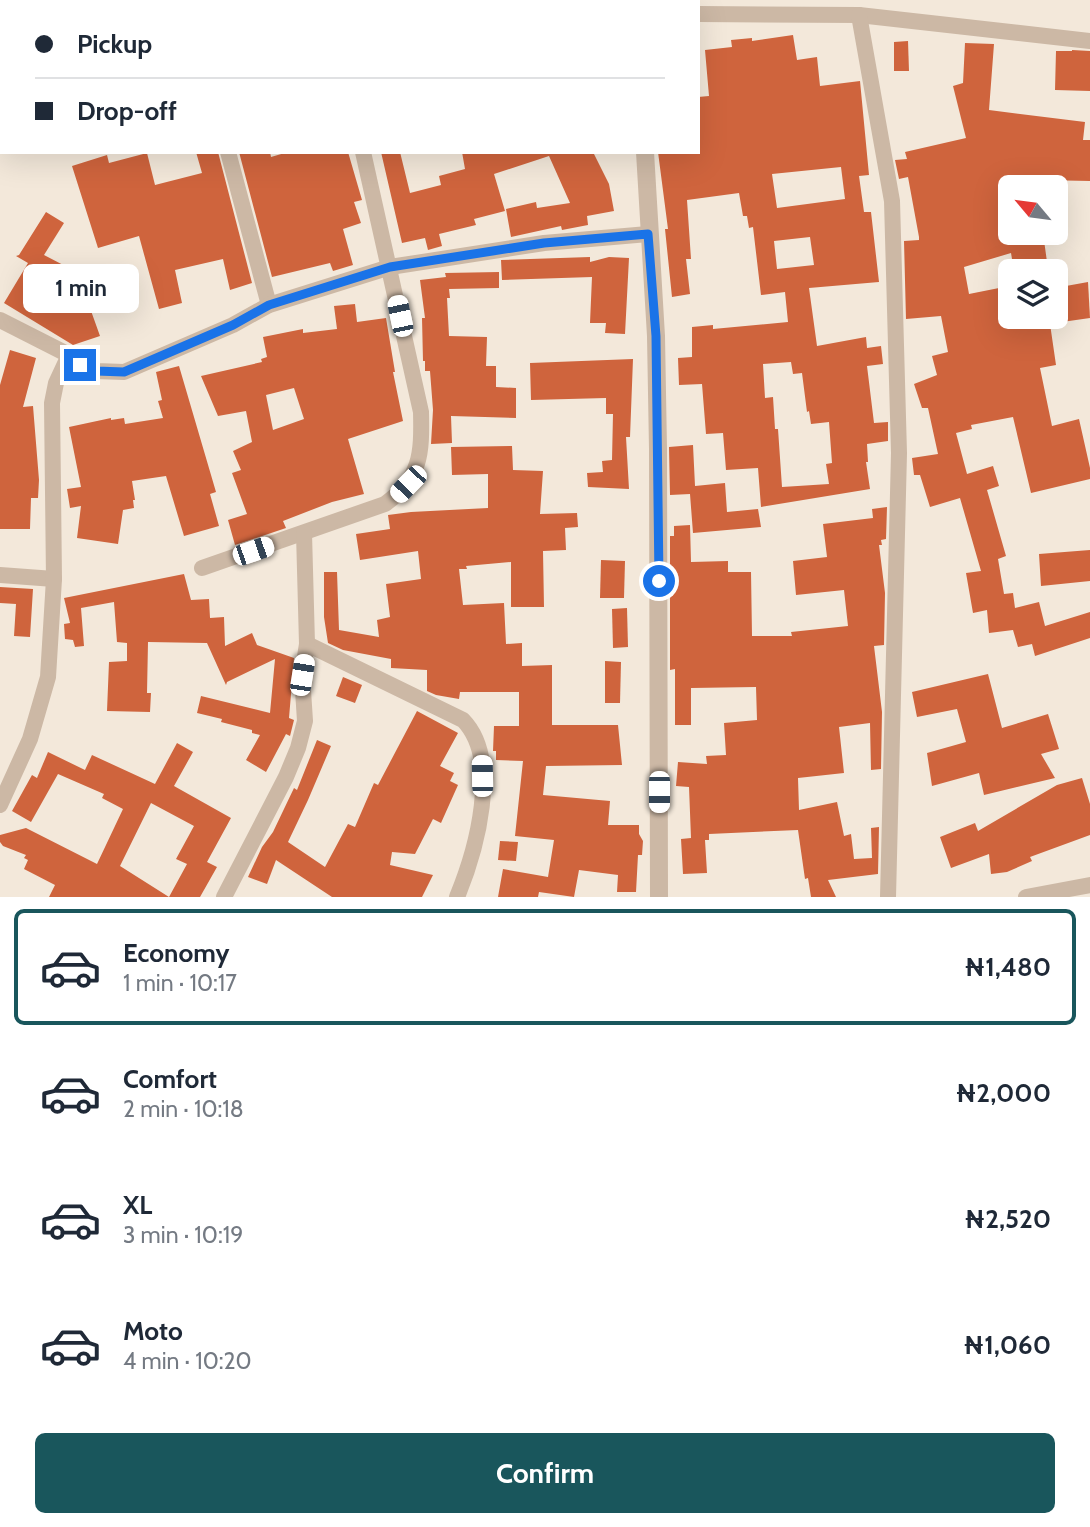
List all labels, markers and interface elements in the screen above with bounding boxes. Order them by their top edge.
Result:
text: Pickup [77,28,152,60]
text: Drop-off [77,95,177,127]
north arrow [998,175,1068,245]
map controls [998,175,1068,329]
button: layers [998,259,1068,329]
callout: 1 min [22,264,138,312]
text: 1 min [55,274,107,302]
car [386,293,415,339]
route end [64,349,96,381]
car [386,462,431,506]
car [230,534,277,568]
route start [643,565,675,597]
car [289,653,316,697]
car [472,755,493,797]
car [649,771,670,813]
icon: car [39,936,102,999]
text: Economy [123,937,229,969]
text: ₦1,480 [964,951,1051,983]
text: 1 min · 10:17 [123,969,237,997]
icon: car [39,1062,102,1125]
text: Comfort [123,1063,217,1095]
text: ₦2,000 [955,1077,1051,1109]
text: 2 min · 10:18 [123,1095,244,1123]
icon: car [39,1188,102,1251]
text: XL [123,1189,152,1221]
text: ₦2,520 [964,1203,1051,1235]
text: 3 min · 10:19 [123,1221,243,1249]
icon: car [39,1314,102,1377]
text: Moto [123,1315,183,1347]
text: ₦1,060 [963,1329,1051,1361]
text: 4 min · 10:20 [123,1347,252,1375]
button: Confirm [35,1433,1055,1513]

